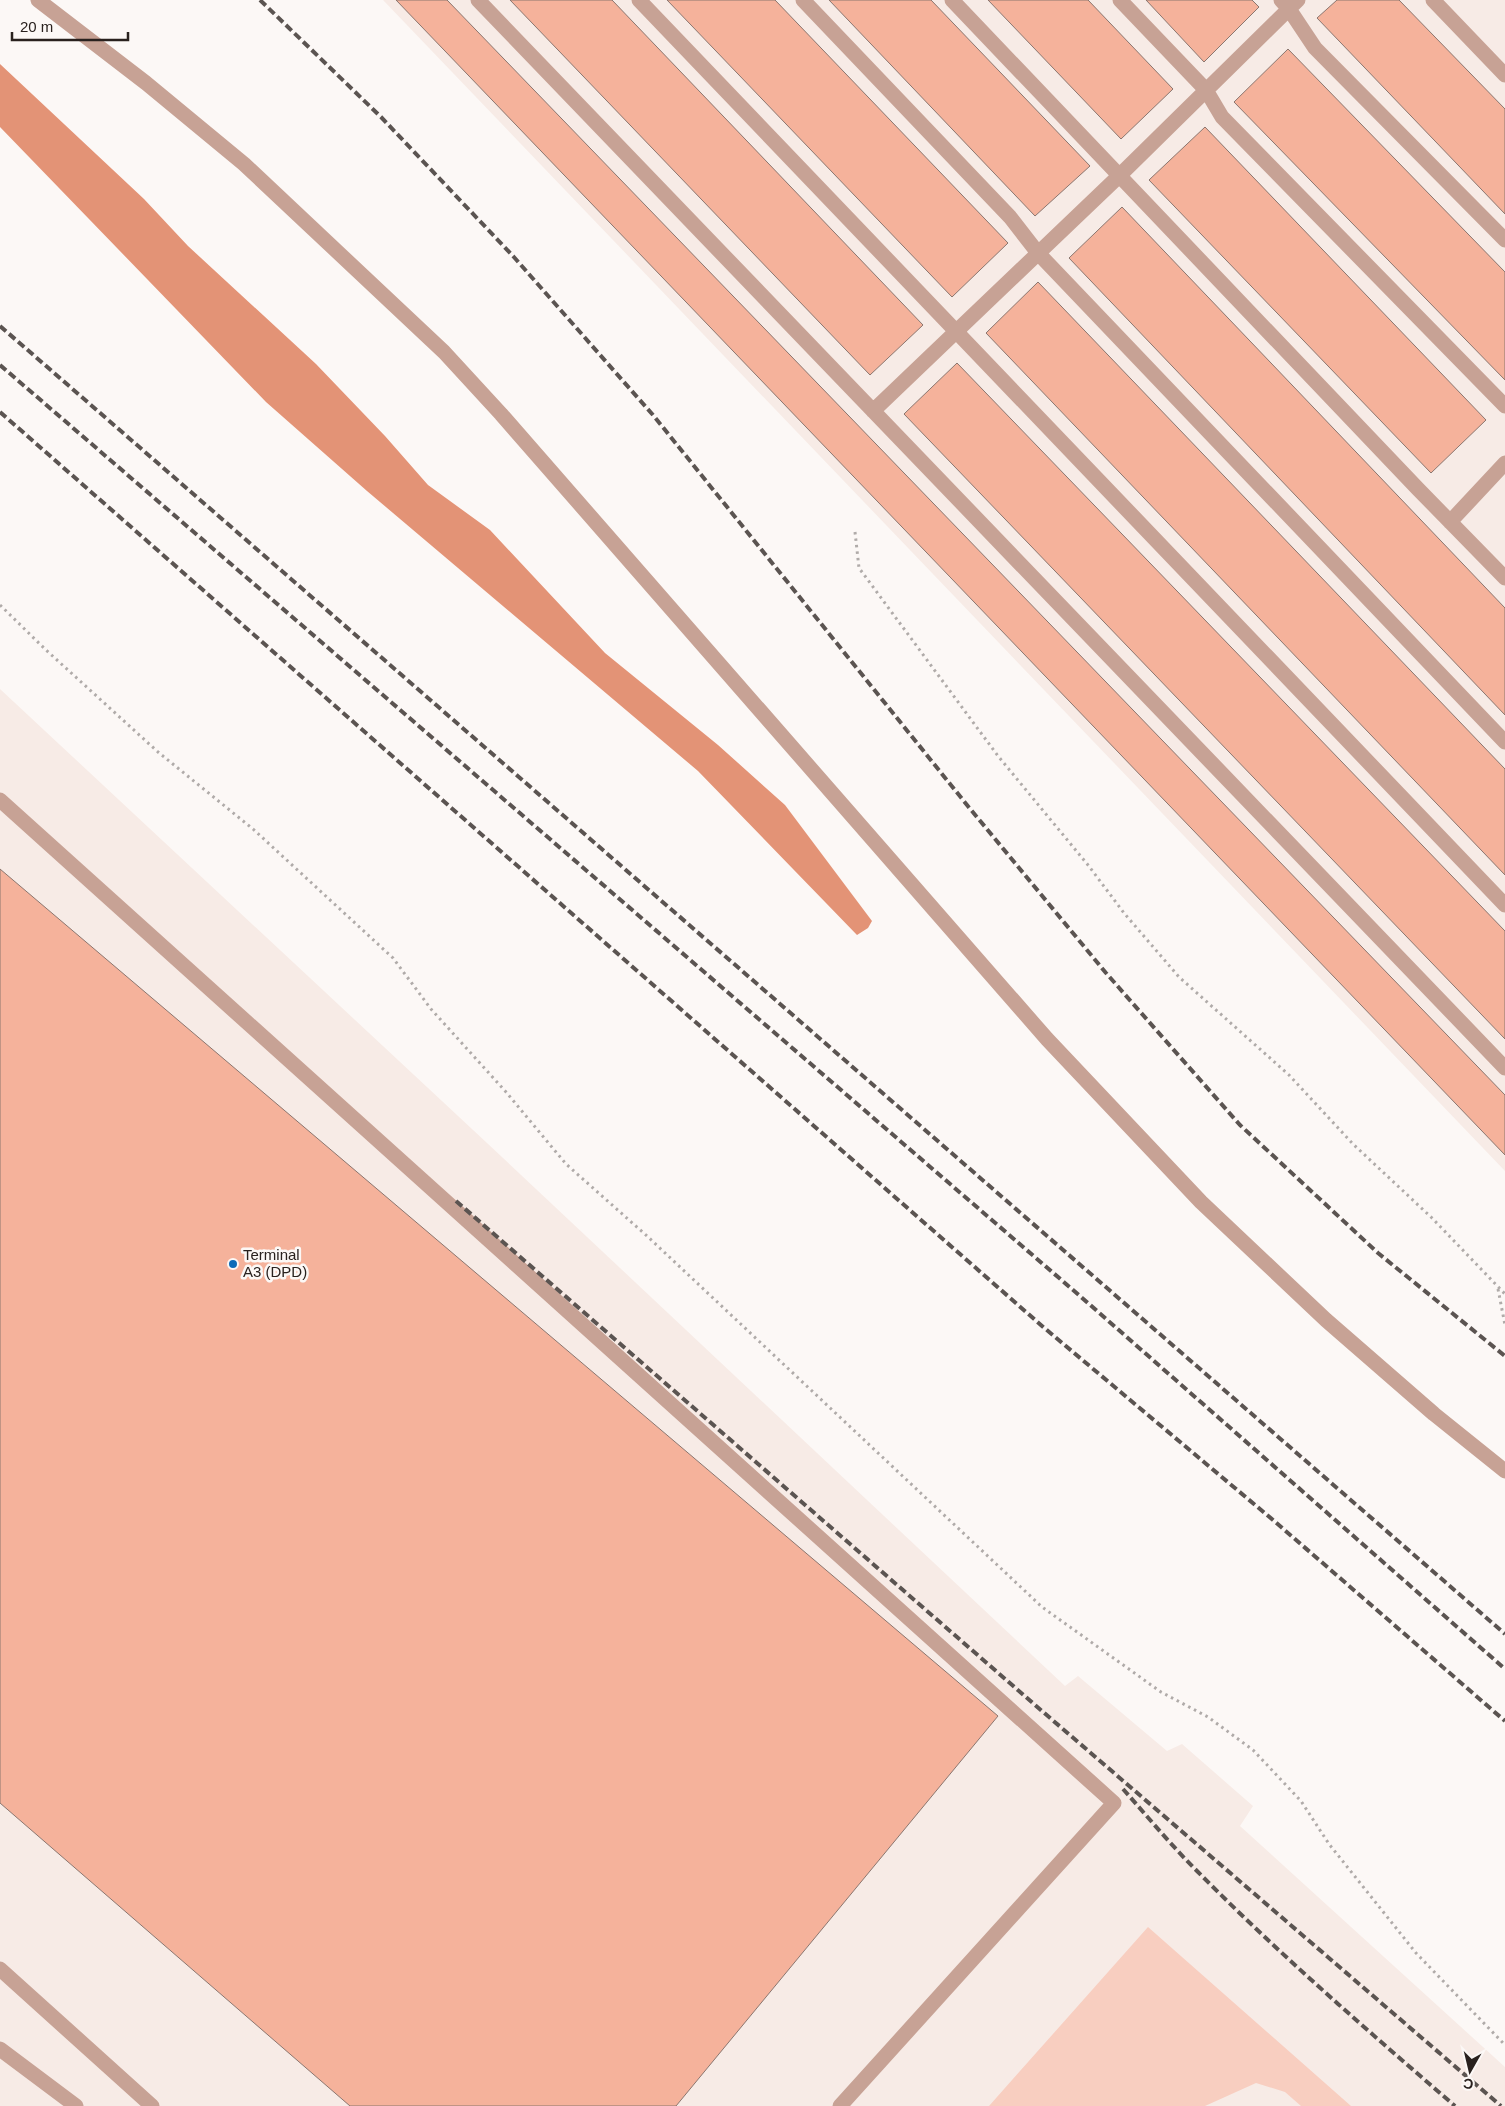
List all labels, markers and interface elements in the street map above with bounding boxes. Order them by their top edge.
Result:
scale bar [12,10,129,42]
text: 20 m [20,18,53,35]
place label: Terminal A3 (DPD) [243,1246,307,1280]
marker: Terminal A3 (DPD) [227,1258,239,1270]
north arrow [1445,2046,1495,2096]
text: С [1462,2075,1474,2093]

